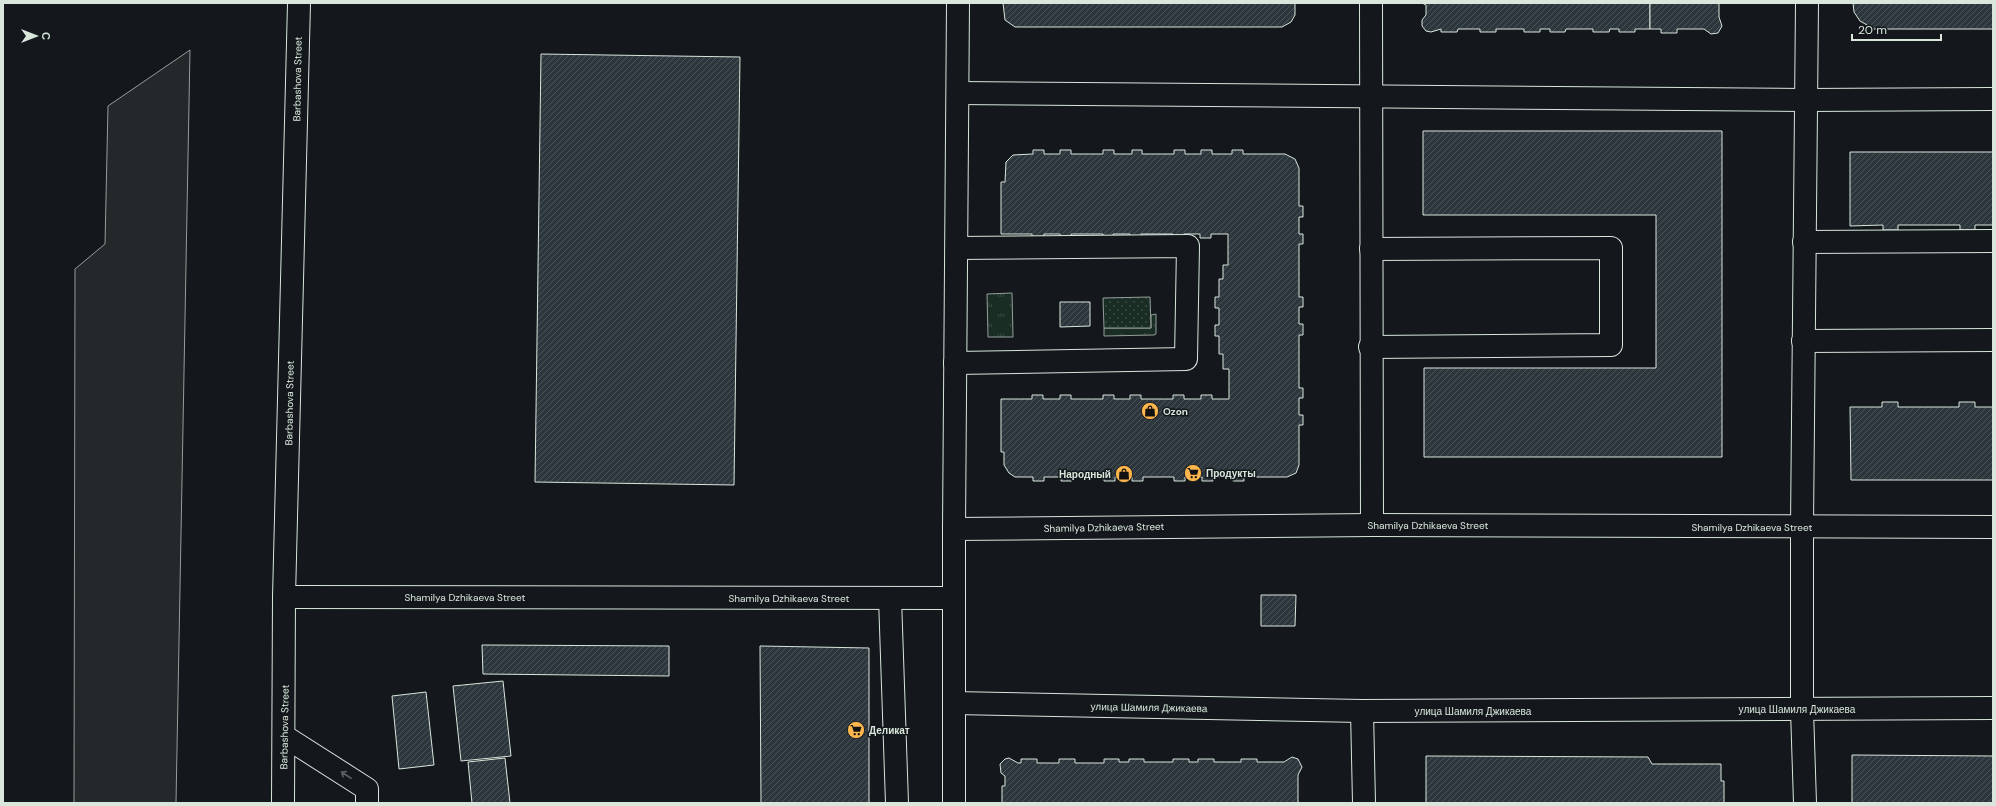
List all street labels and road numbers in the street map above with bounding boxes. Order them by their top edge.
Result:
street label: Barbashova Street [290,36,305,122]
street label: Barbashova Street [282,360,297,446]
street label: Shamilya Dzhikaeva Street [1368,519,1489,532]
street label: Shamilya Dzhikaeva Street [1043,520,1165,535]
street label: Shamilya Dzhikaeva Street [1692,521,1813,534]
street label: Shamilya Dzhikaeva Street [405,591,526,604]
street label: Shamilya Dzhikaeva Street [729,592,850,605]
street label: Barbashova Street [277,684,292,770]
street label: улица Шамиля Джикаева [1090,700,1208,715]
street label: улица Шамиля Джикаева [1739,703,1856,716]
street label: улица Шамиля Джикаева [1415,705,1532,718]

